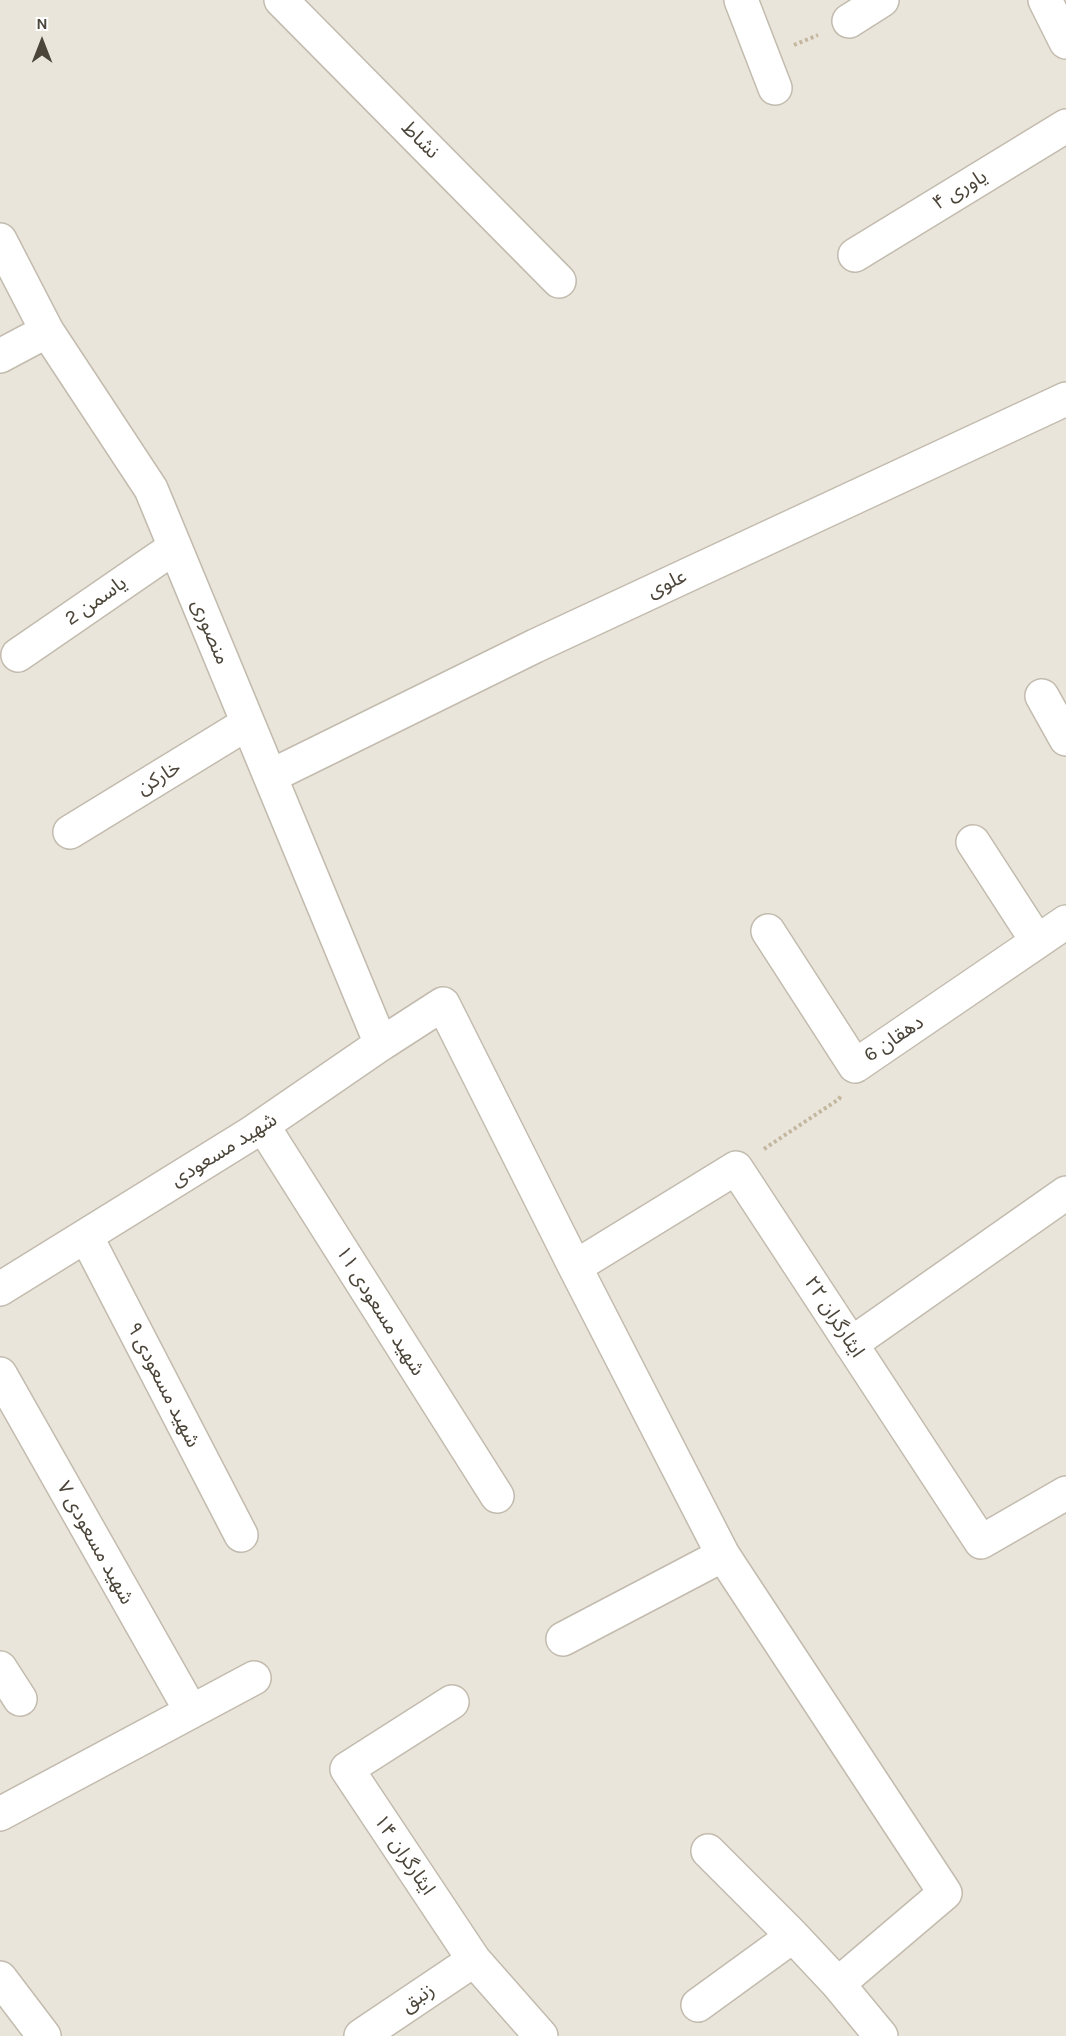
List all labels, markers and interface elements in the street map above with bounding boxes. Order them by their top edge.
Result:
north arrow [12,12,72,72]
text: N [36,14,48,33]
street label: نشاط [396,116,444,164]
street label: یاوری ۴ [928,164,992,216]
street label: علوی [643,565,691,603]
street label: یاسمن 2 [60,571,132,631]
street label: منصوری [186,596,234,668]
street label: خارکن [133,756,185,800]
street label: دهقان 6 [860,1010,928,1068]
street label: شهید مسعودی [166,1108,282,1192]
street label: شهید مسعودی ۱۱ [331,1242,429,1380]
street label: ایثارگران ۲۲ [799,1272,869,1362]
street label: شهید مسعودی ۹ [121,1319,205,1451]
street label: شهید مسعودی ۷ [51,1477,139,1609]
street label: ایثارگران ۱۴ [368,1810,440,1900]
street label: زنبق [397,1978,439,2018]

